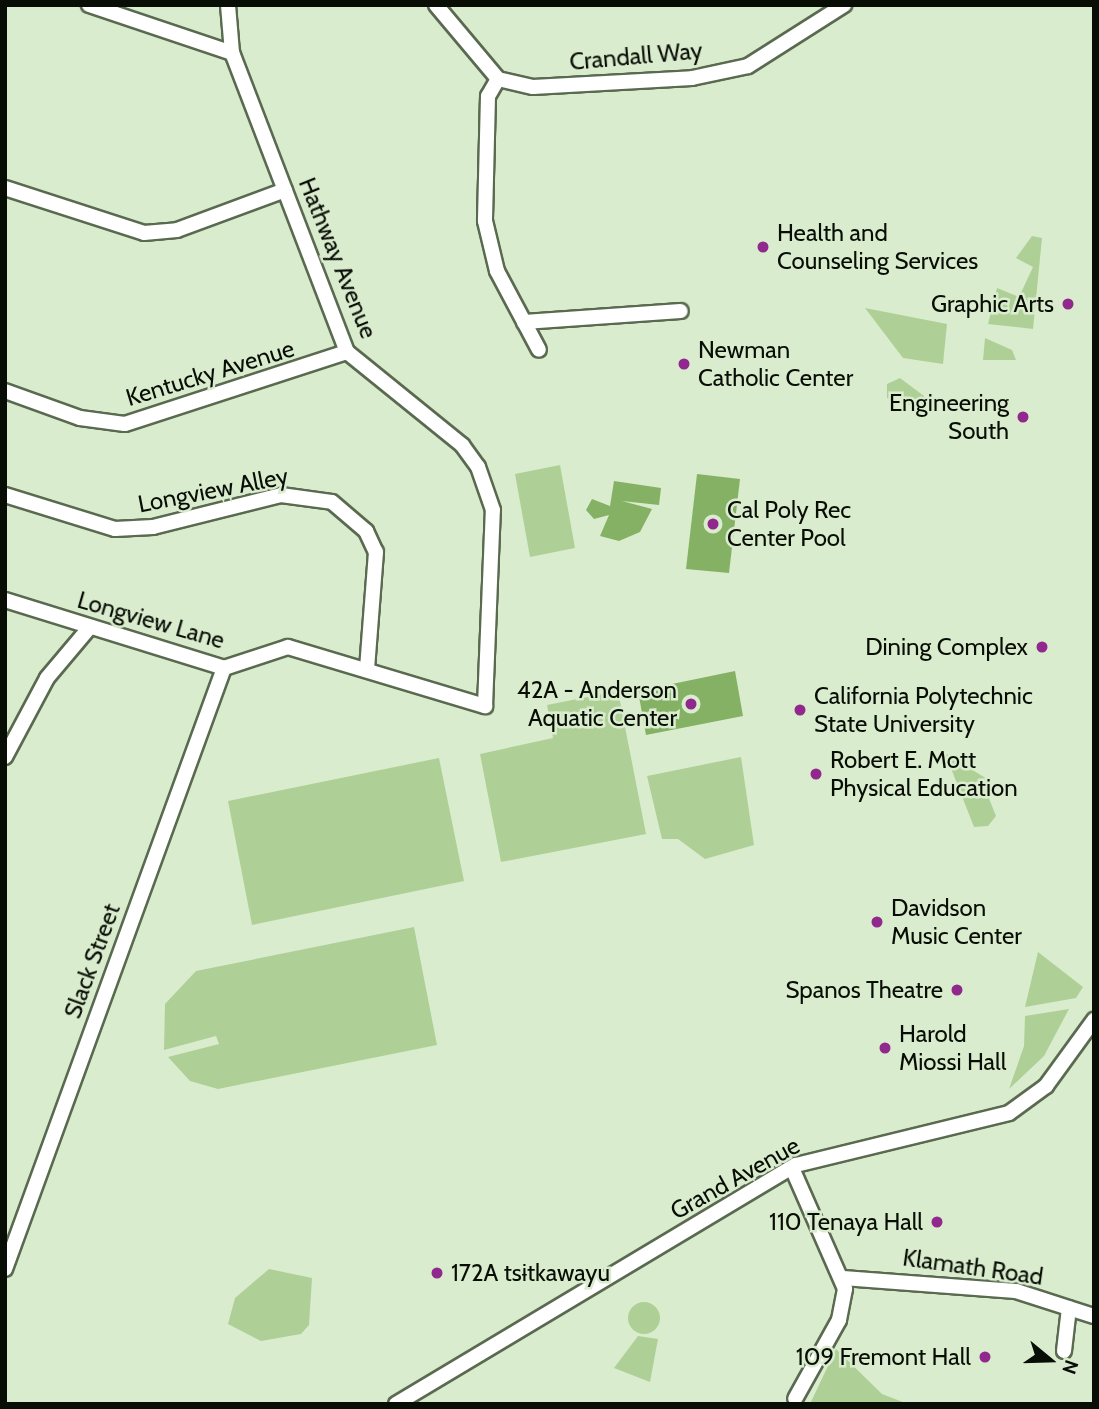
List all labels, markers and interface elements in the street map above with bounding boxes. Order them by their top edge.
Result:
street label: Crandall Way [568,36,704,76]
street label: Hathway Avenue [293,173,383,343]
place label: Health and Counseling Services [777,219,978,275]
marker: Health and Counseling Services [755,239,771,255]
place label: Graphic Arts [931,290,1054,318]
marker: Graphic Arts [1060,296,1076,312]
street label: Kentucky Avenue [122,334,298,412]
place label: Newman Catholic Center [698,336,853,392]
marker: Newman Catholic Center [676,356,692,372]
place label: Engineering South [889,389,1009,445]
marker: Engineering South [1015,409,1031,425]
street label: Longview Alley [135,461,291,519]
place label: Cal Poly Rec Center Pool [727,496,851,552]
marker: Cal Poly Rec Center Pool [705,516,721,532]
street label: Longview Lane [74,585,228,655]
place label: Dining Complex [865,633,1028,661]
marker: Dining Complex [1034,639,1050,655]
place label: 42A - Anderson Aquatic Center [517,676,677,732]
place label: California Polytechnic State University [814,682,1033,738]
marker: 42A - Anderson Aquatic Center [683,696,699,712]
marker: California Polytechnic State University [792,702,808,718]
place label: Robert E. Mott Physical Education [830,746,1018,802]
marker: Robert E. Mott Physical Education [808,766,824,782]
place label: Davidson Music Center [891,894,1022,950]
street label: Slack Street [58,900,126,1022]
marker: Davidson Music Center [869,914,885,930]
place label: Spanos Theatre [785,976,943,1004]
marker: Spanos Theatre [949,982,965,998]
place label: Harold Miossi Hall [899,1020,1006,1076]
marker: Harold Miossi Hall [877,1040,893,1056]
street label: Grand Avenue [665,1131,805,1225]
place label: 110 Tenaya Hall [769,1208,923,1236]
marker: 110 Tenaya Hall [929,1214,945,1230]
street label: Klamath Road [901,1243,1045,1291]
place label: 172A tsɨtkawayu [451,1259,610,1287]
marker: 172A tsɨtkawayu [429,1265,445,1281]
north arrow [1015,1325,1085,1395]
place label: 109 Fremont Hall [796,1343,971,1371]
marker: 109 Fremont Hall [977,1349,993,1365]
text: N [1057,1357,1083,1377]

